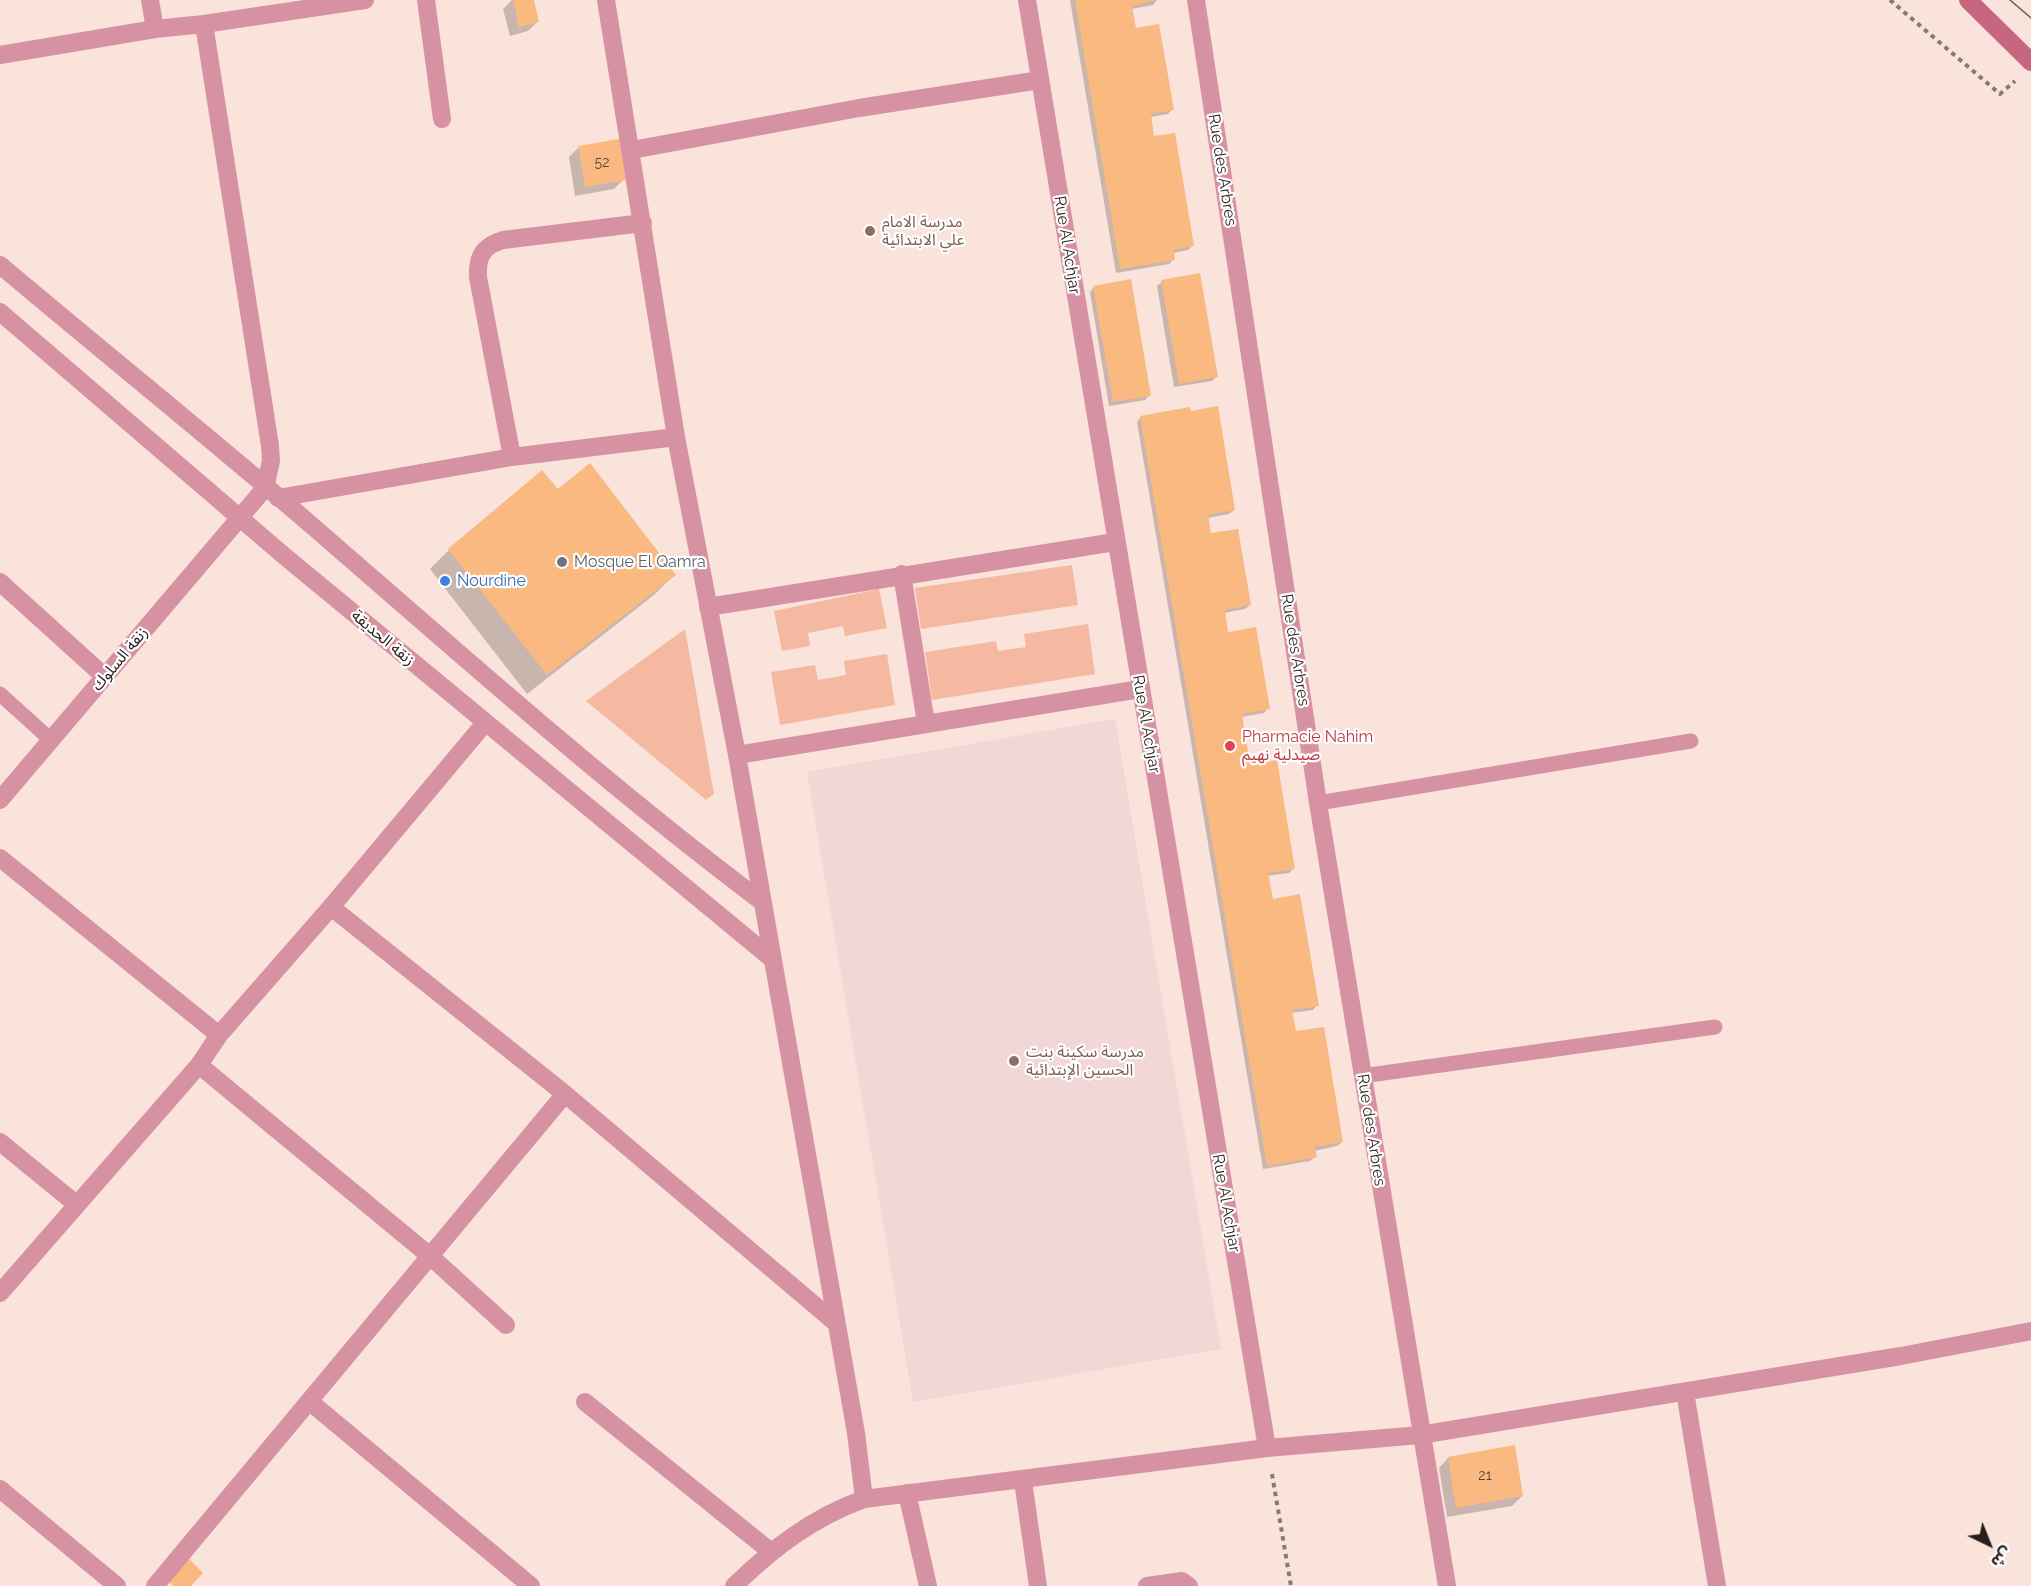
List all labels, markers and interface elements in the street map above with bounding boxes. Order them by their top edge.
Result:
street label: Rue des Arbres [1204,113,1240,227]
house number: 52 [595,155,609,171]
street label: Rue Al Achjar [1050,195,1084,295]
place label: مدرسة الامام علي الابتدائية [882,212,964,250]
marker: مدرسة الامام علي الابتدائية [863,224,877,238]
place label: Mosque El Qamra [574,552,706,572]
marker: Mosque El Qamra [555,555,569,569]
place label: Nourdine [457,571,526,591]
marker: Nourdine [438,574,452,588]
street label: Rue des Arbres [1277,593,1313,707]
street label: زنقة الحديقة [347,606,419,670]
street label: زنقة السلوك [88,623,152,695]
street label: Rue Al Achjar [1128,674,1164,774]
place label: Pharmacie Nahim صيدلية نهيم [1242,727,1373,765]
marker: Pharmacie Nahim صيدلية نهيم [1223,739,1237,753]
place label: مدرسة سكينة بنت الحسين الإبتدائية [1026,1042,1144,1080]
marker: مدرسة سكينة بنت الحسين الإبتدائية [1007,1054,1021,1068]
street label: Rue des Arbres [1353,1073,1389,1187]
street label: Rue Al Achjar [1208,1153,1244,1253]
house number: 21 [1478,1468,1492,1484]
north arrow [1959,1514,2019,1574]
text: ش [1987,1543,2016,1572]

